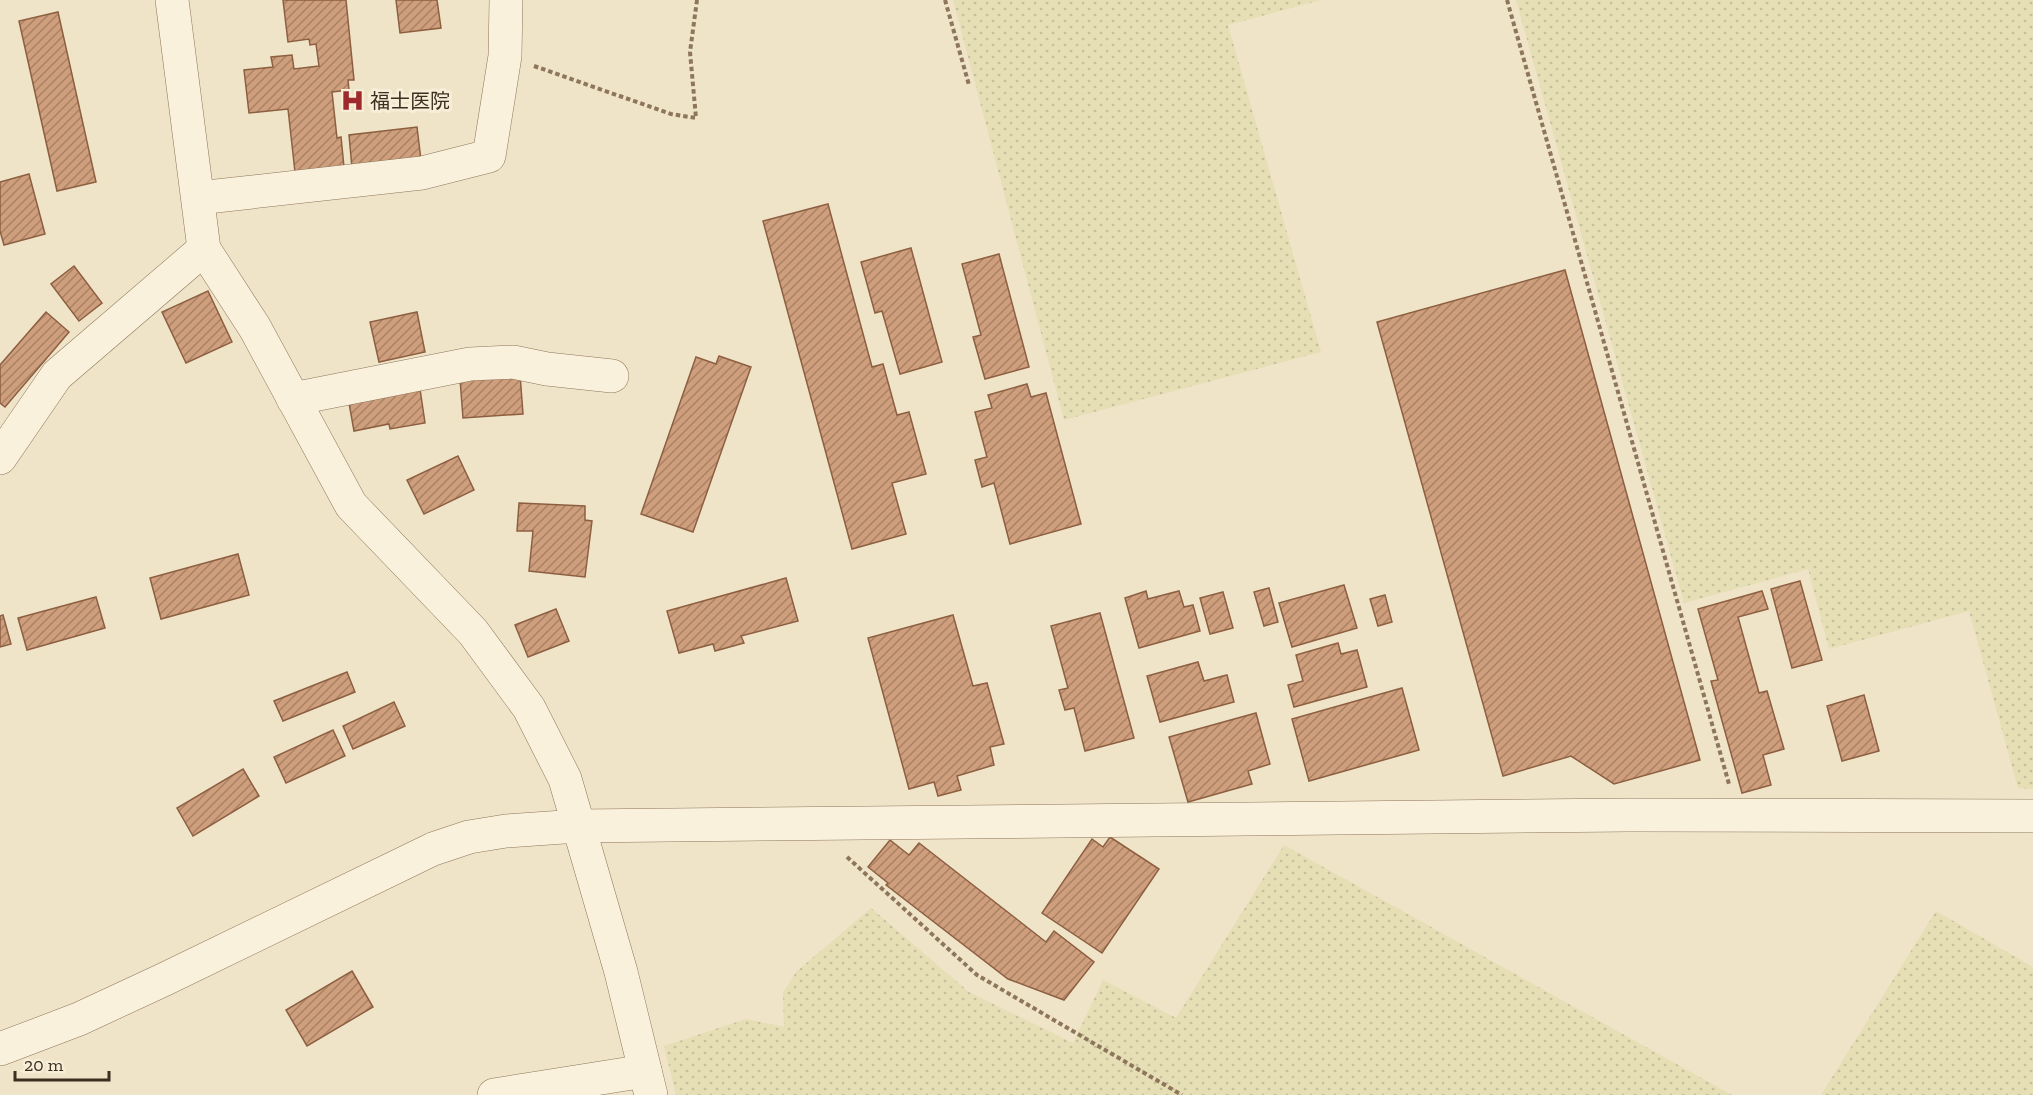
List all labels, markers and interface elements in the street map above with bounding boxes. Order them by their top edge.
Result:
hospital icon: 福士医院 [339,88,365,114]
place label: 福士医院 [370,89,450,113]
scale bar [15,1044,110,1082]
text: 20 m [24,1054,64,1076]

